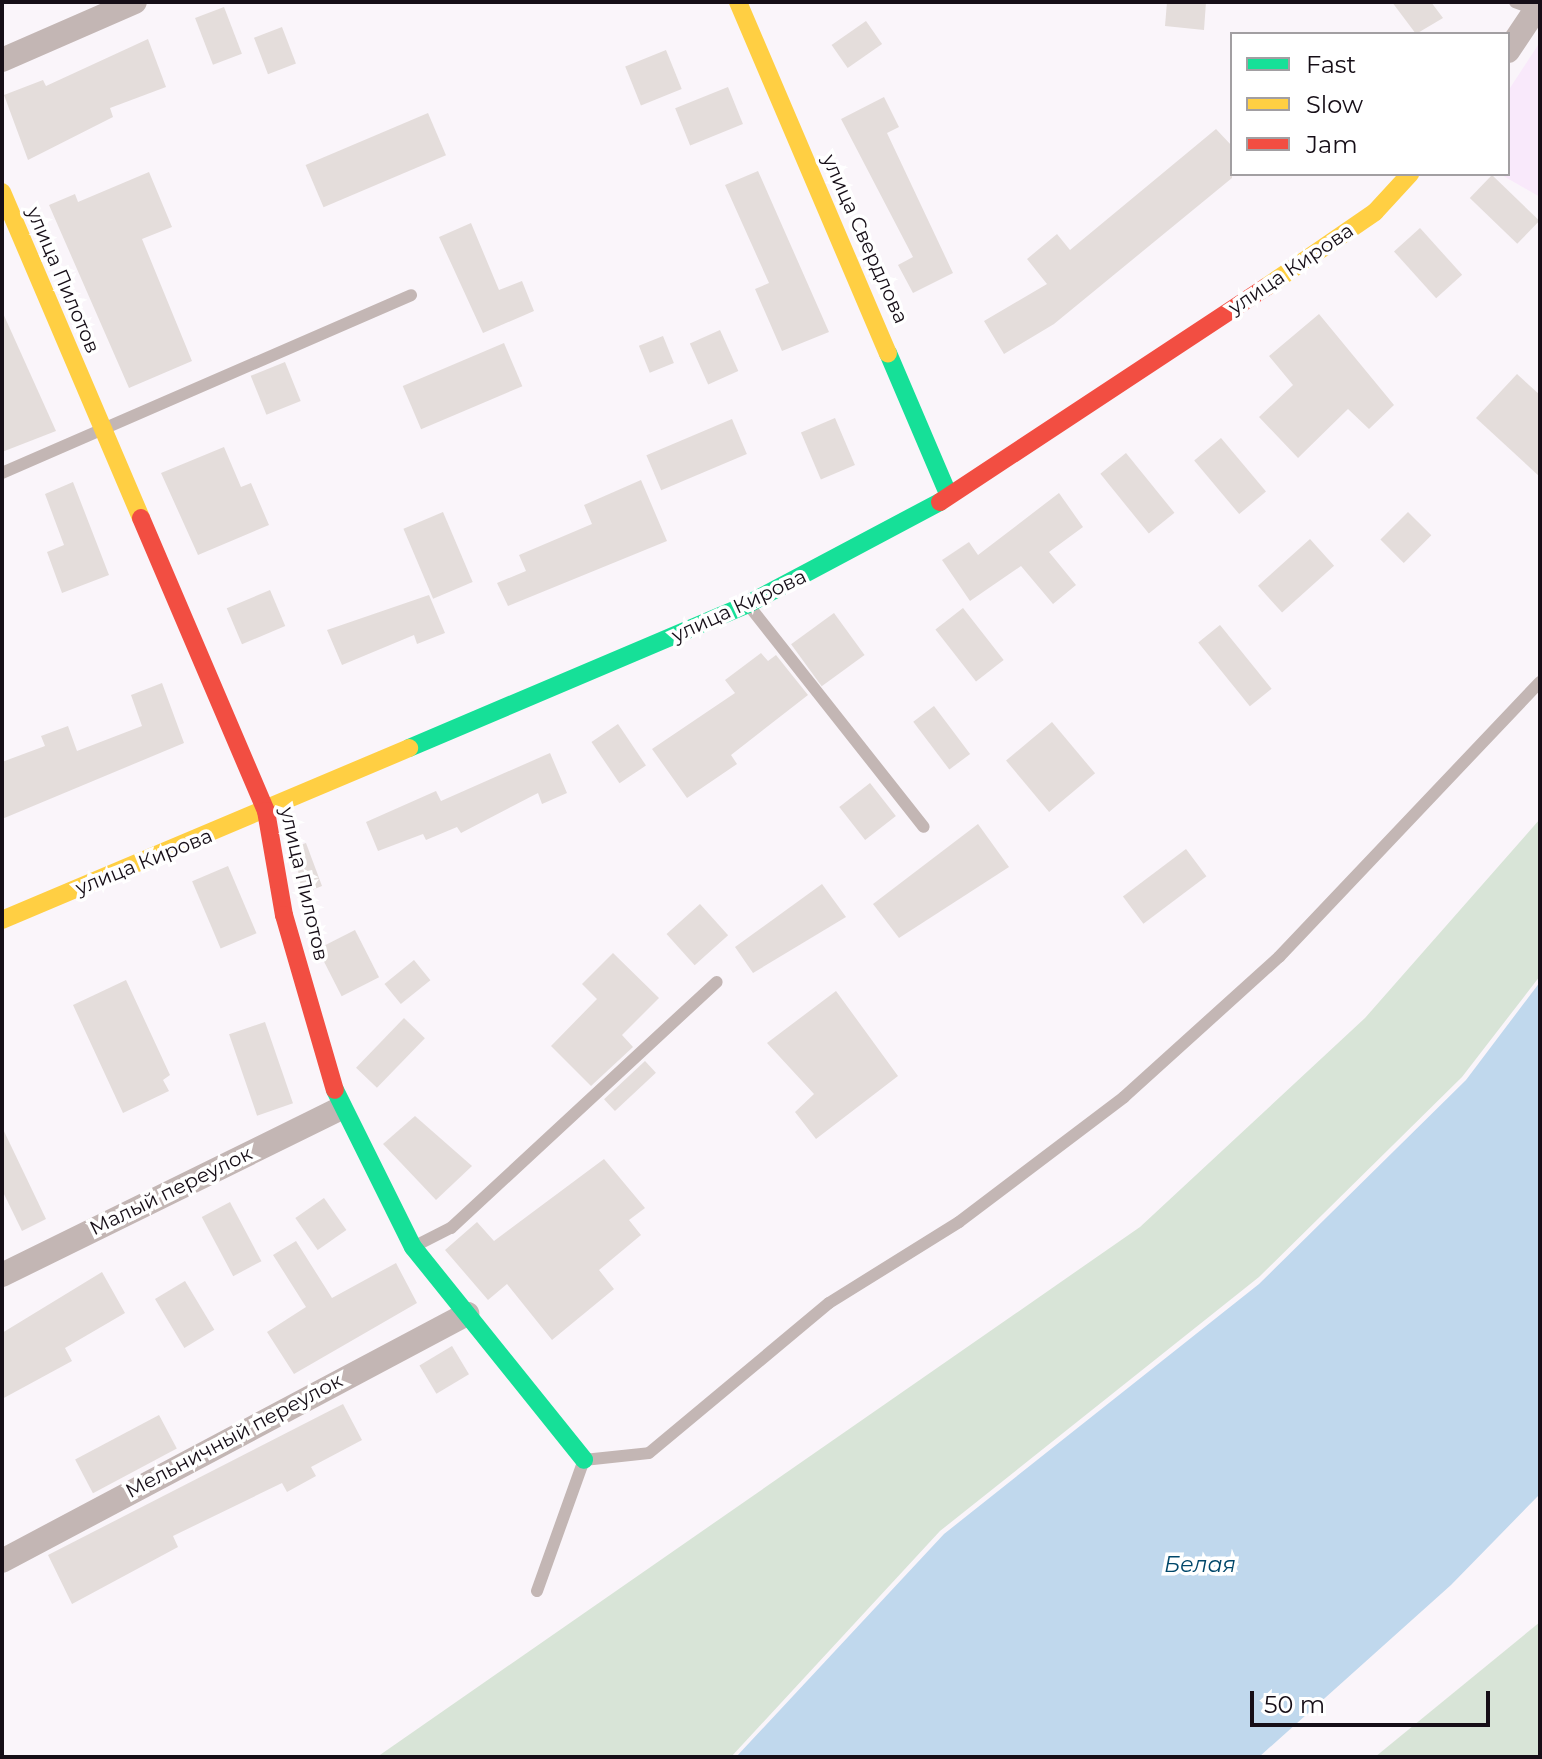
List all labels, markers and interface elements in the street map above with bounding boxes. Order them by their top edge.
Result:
legend [1230,32,1510,176]
text: Fast [1306,50,1356,79]
text: Slow [1306,90,1363,119]
text: Jam [1306,130,1358,159]
street label: улица Свердлова [817,151,913,327]
street label: улица Пилотов [21,203,105,357]
street label: улица Кирова [1224,218,1358,320]
street label: улица Кирова [668,564,810,648]
street label: улица Пилотов [275,805,333,963]
street label: улица Кирова [72,824,216,900]
street label: Малый переулок [86,1141,256,1241]
street label: Мельничный переулок [121,1369,347,1503]
water label: Белая [1164,1552,1236,1578]
scale bar [1254,1675,1494,1725]
text: 50 m [1264,1690,1325,1719]

